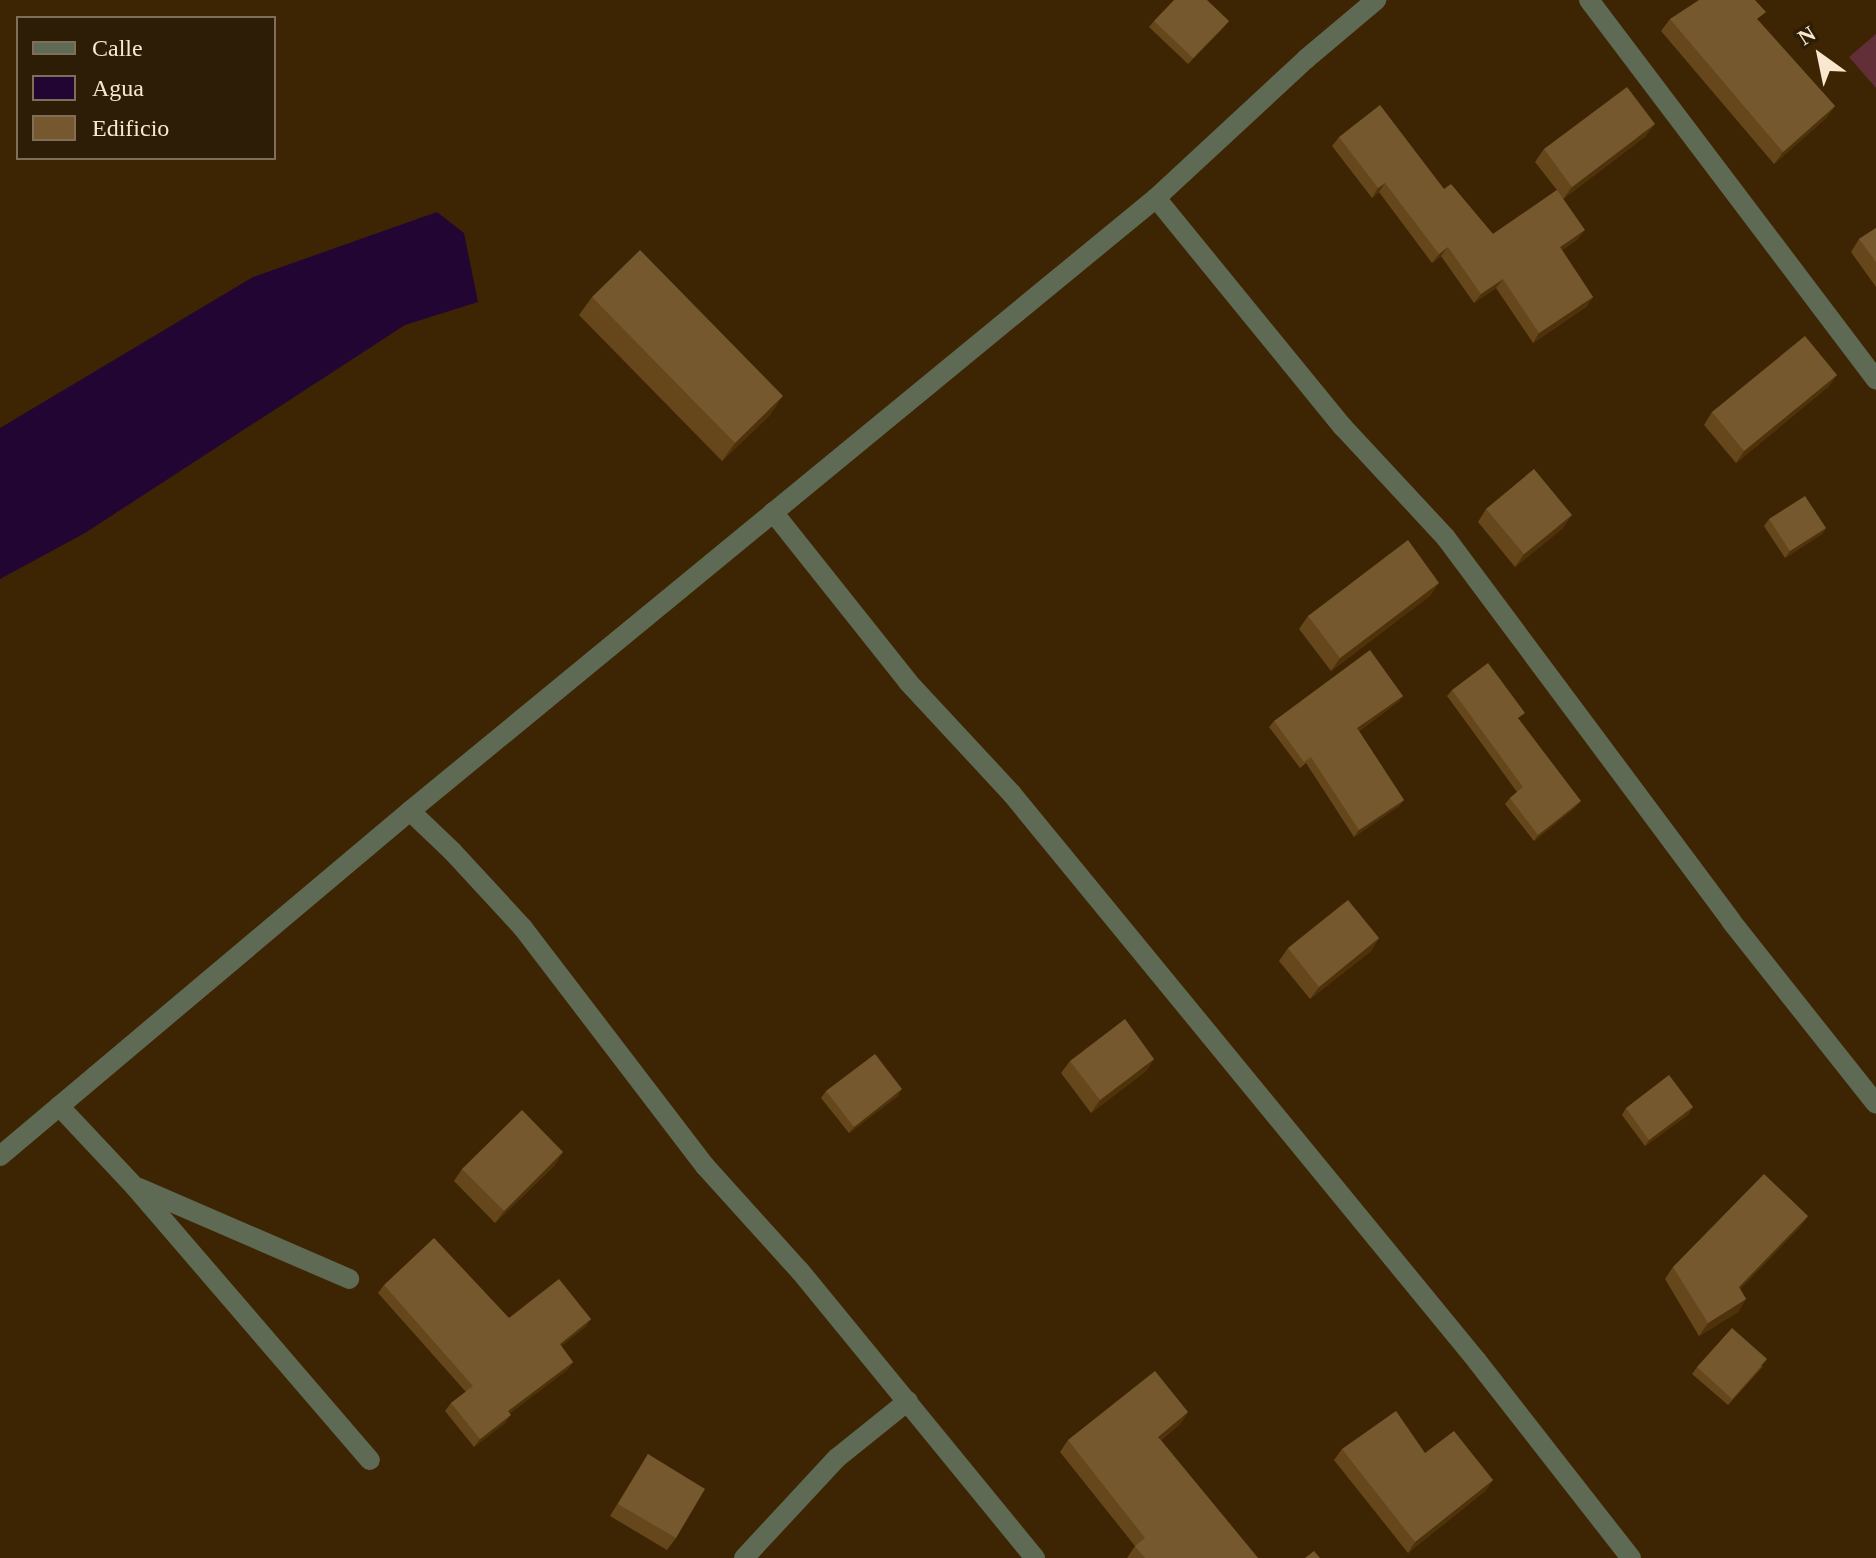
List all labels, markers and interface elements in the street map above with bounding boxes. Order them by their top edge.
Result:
legend [16,16,276,160]
north arrow [1780,16,1860,96]
text: N [1793,21,1820,50]
text: Calle [92,35,143,61]
text: Agua [92,75,144,101]
text: Edificio [92,115,169,141]

